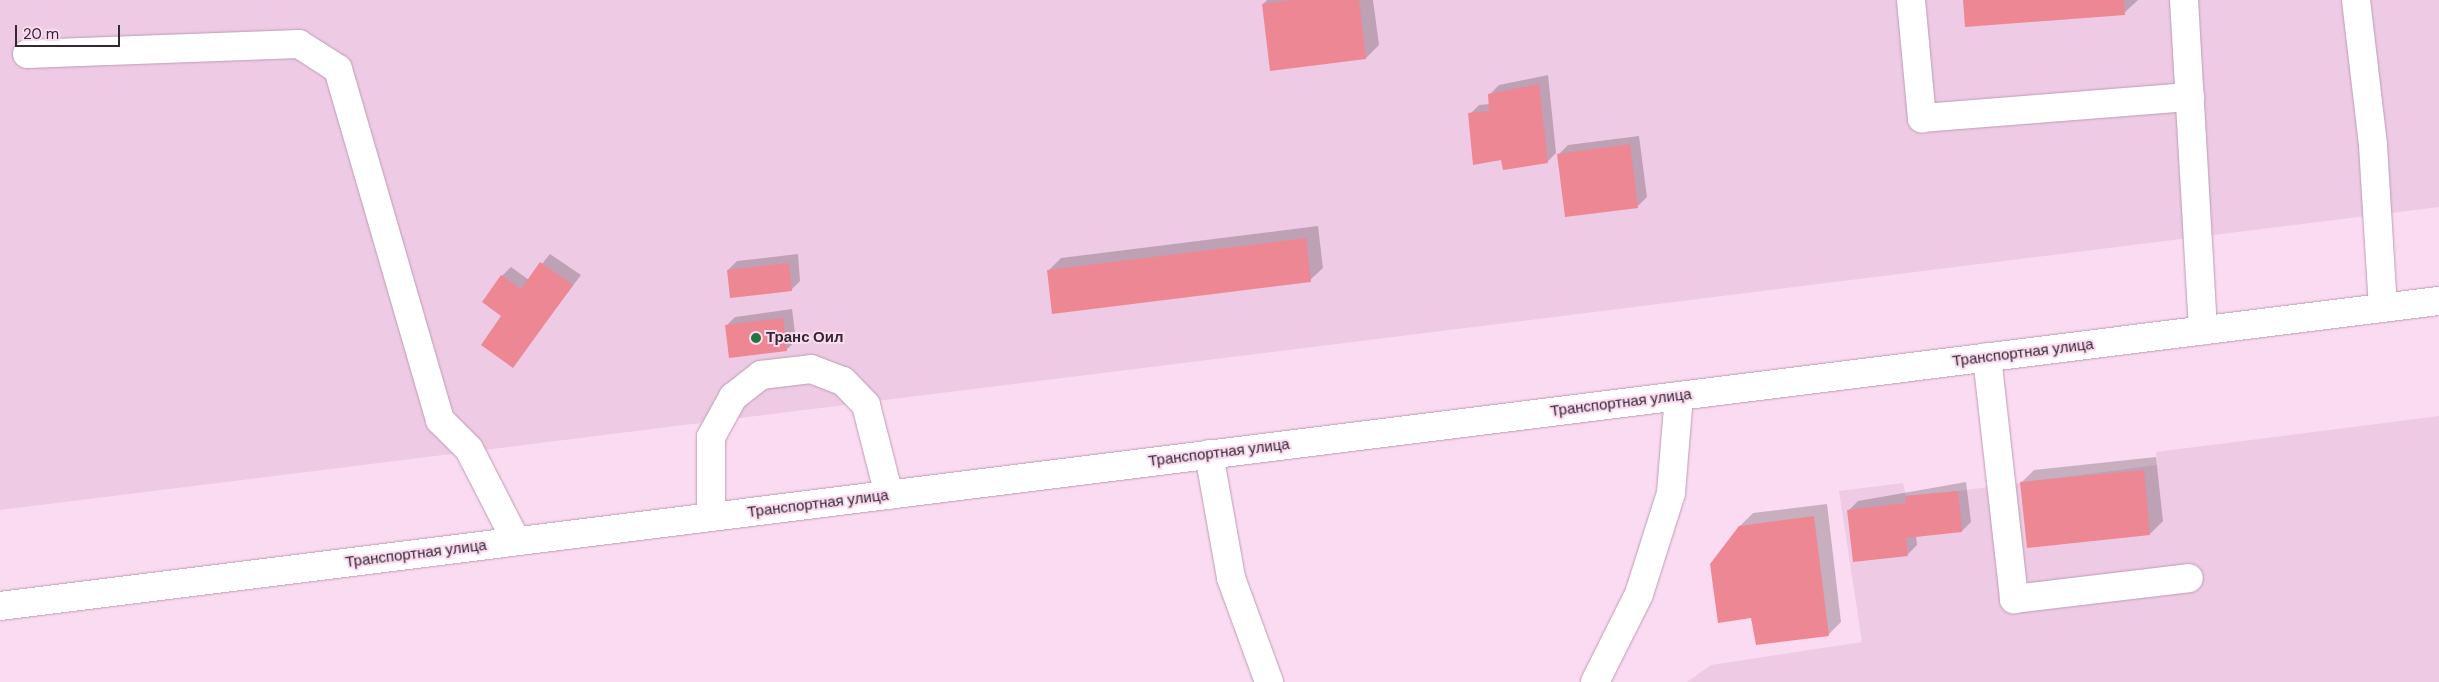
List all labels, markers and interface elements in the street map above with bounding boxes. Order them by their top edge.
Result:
scale bar [18,15,122,47]
text: 20 m [23,24,59,44]
place label: Транс Оил [766,329,843,347]
marker: Транс Оил [750,332,762,344]
street label: Транспортная улица [1951,335,2095,371]
street label: Транспортная улица [1549,385,1693,421]
street label: Транспортная улица [1147,435,1291,471]
street label: Транспортная улица [746,486,890,522]
street label: Транспортная улица [344,536,488,572]

